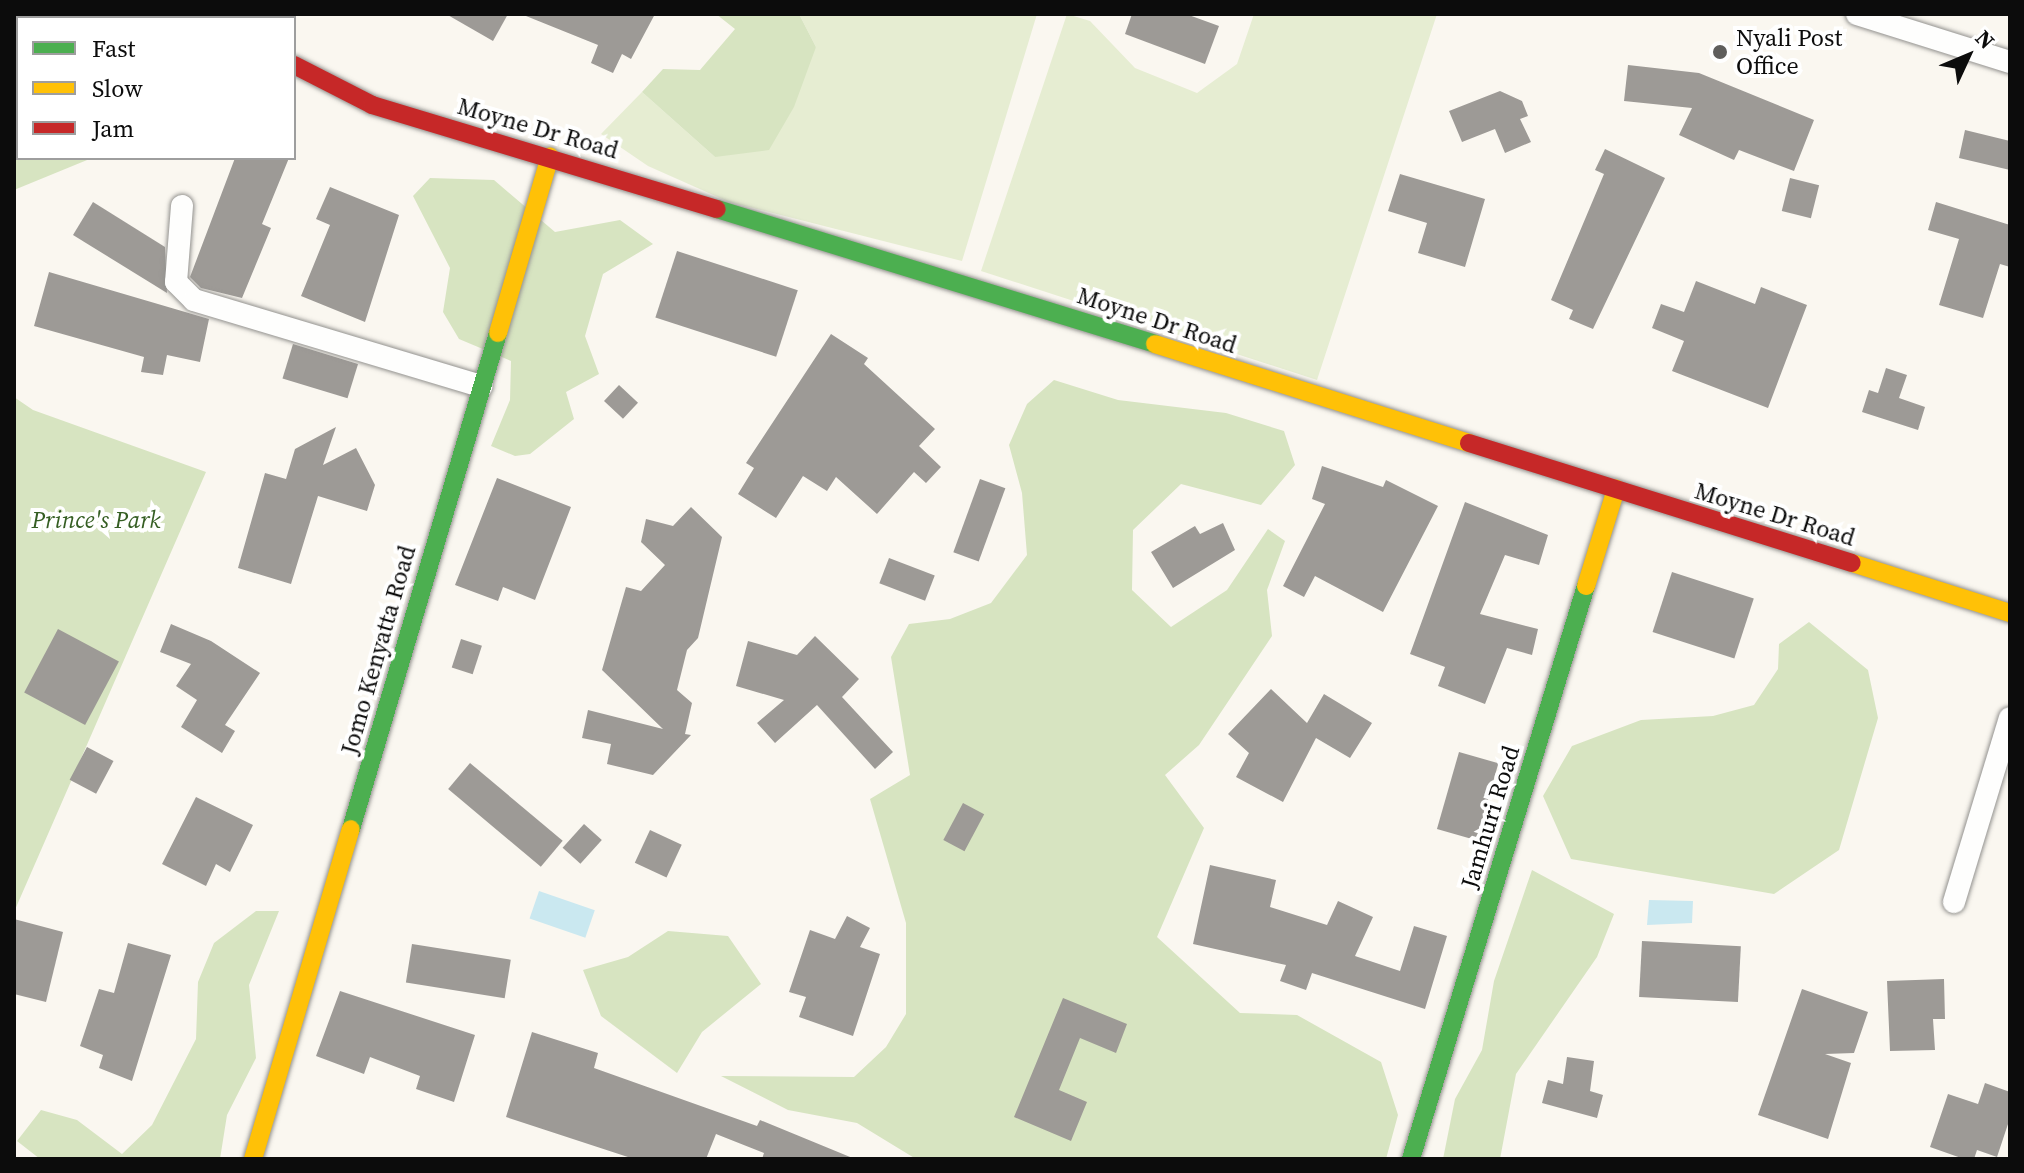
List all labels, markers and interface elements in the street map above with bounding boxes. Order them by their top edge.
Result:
legend [16,16,296,160]
north arrow [1928,16,2008,96]
text: N [1969,23,2002,56]
place label: Nyali Post Office [1736,24,1842,80]
text: Fast [92,32,135,65]
marker: Nyali Post Office [1711,43,1729,61]
text: Slow [92,72,143,105]
street label: Moyne Dr Road [454,91,622,165]
text: Jam [92,112,134,145]
street label: Moyne Dr Road [1074,281,1240,359]
street label: Moyne Dr Road [1691,476,1859,552]
park label: Prince's Park [31,506,161,534]
street label: Jomo Kenyatta Road [334,542,422,758]
street label: Jamhuri Road [1455,742,1525,892]

